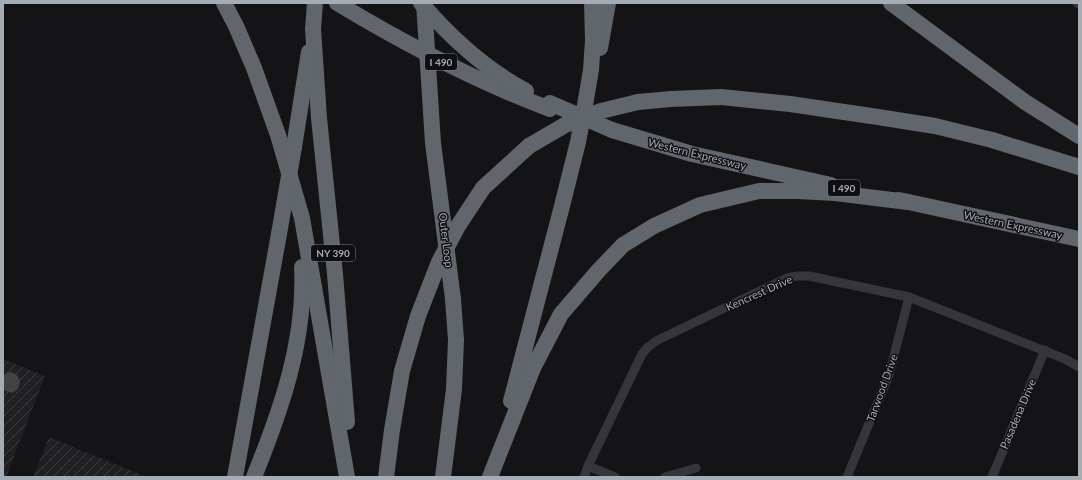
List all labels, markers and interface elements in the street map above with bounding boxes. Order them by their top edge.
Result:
road number: I 490 [425,54,457,70]
street label: Western Expressway [647,135,748,172]
road number: I 490 [828,180,860,196]
street label: Western Expressway [962,208,1064,241]
street label: Outer Loop [437,212,456,268]
road number: NY 390 [311,245,355,261]
street label: Kencrest Drive [724,272,794,313]
street label: Tarwood Drive [863,352,900,423]
street label: Pasadena Drive [997,377,1038,451]

